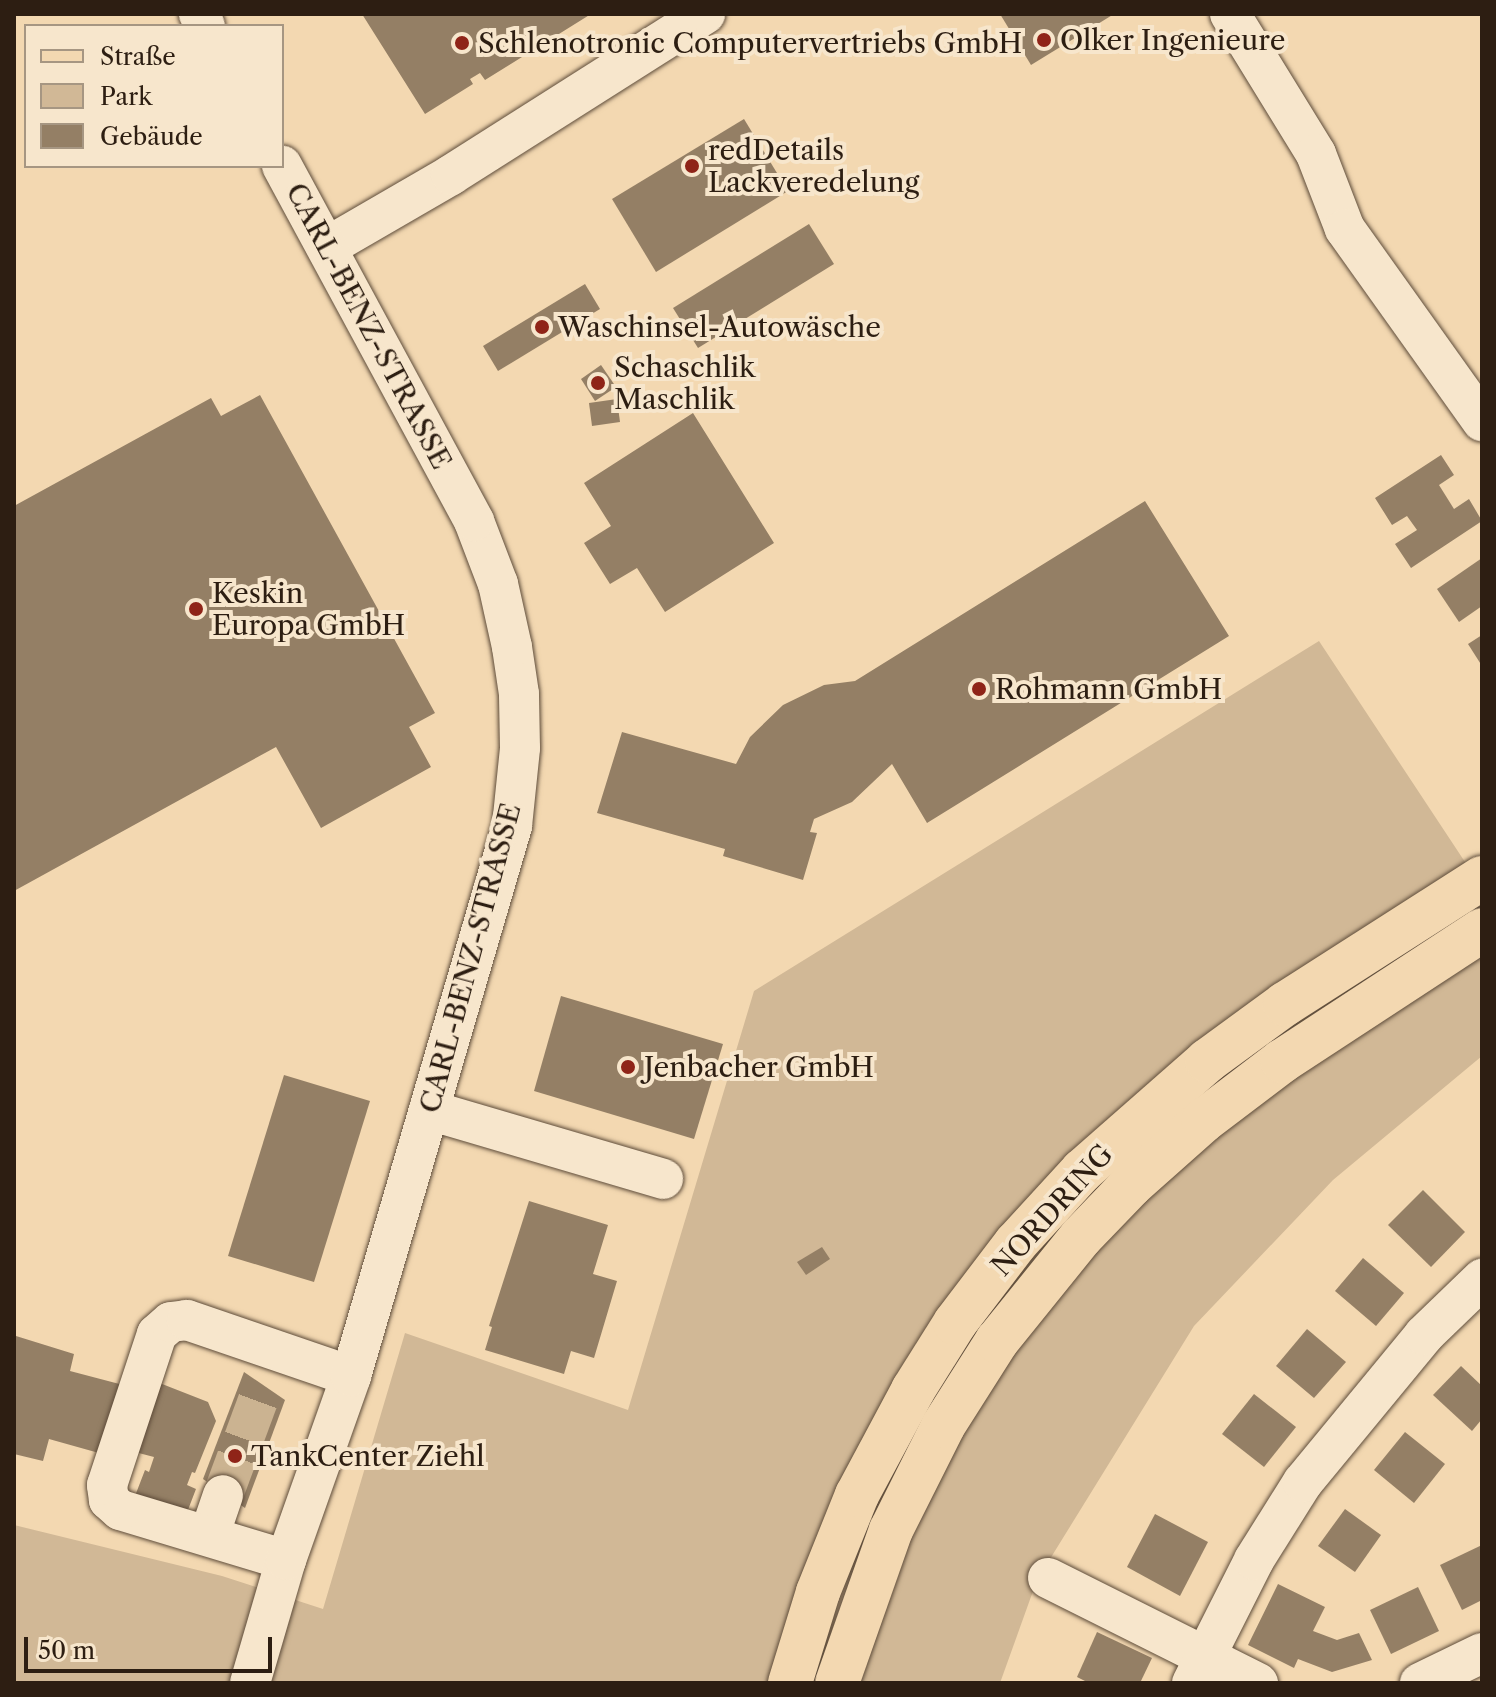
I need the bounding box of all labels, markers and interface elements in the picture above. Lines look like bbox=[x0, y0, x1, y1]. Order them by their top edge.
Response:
place label: Olker Ingenieure bbox=[1060, 23, 1286, 57]
legend bbox=[24, 24, 284, 168]
place label: Schlenotronic Computervertriebs GmbH bbox=[478, 26, 1022, 60]
marker: Olker Ingenieure bbox=[1035, 31, 1053, 49]
marker: Schlenotronic Computervertriebs GmbH bbox=[453, 34, 471, 52]
text: Straße bbox=[100, 42, 176, 71]
text: Park bbox=[100, 82, 152, 111]
text: Gebäude bbox=[100, 122, 203, 151]
place label: redDetails Lackveredelung bbox=[708, 133, 919, 199]
marker: redDetails Lackveredelung bbox=[683, 157, 701, 175]
street label: CARL-BENZ-STRASSE bbox=[279, 177, 459, 475]
place label: Waschinsel-Autowäsche bbox=[558, 310, 881, 344]
marker: Waschinsel-Autowäsche bbox=[533, 318, 551, 336]
place label: Schaschlik Maschlik bbox=[614, 350, 755, 416]
marker: Schaschlik Maschlik bbox=[589, 374, 607, 392]
place label: Keskin Europa GmbH bbox=[212, 576, 406, 642]
marker: Keskin Europa GmbH bbox=[187, 600, 205, 618]
place label: Rohmann GmbH bbox=[995, 672, 1222, 706]
marker: Rohmann GmbH bbox=[970, 680, 988, 698]
street label: CARL-BENZ-STRASSE bbox=[412, 800, 528, 1116]
place label: Jenbacher GmbH bbox=[644, 1050, 874, 1084]
marker: Jenbacher GmbH bbox=[619, 1058, 637, 1076]
street label: NORDRING bbox=[984, 1137, 1120, 1283]
place label: TankCenter Ziehl bbox=[251, 1439, 485, 1473]
marker: TankCenter Ziehl bbox=[226, 1447, 244, 1465]
scale bar bbox=[28, 1621, 276, 1671]
text: 50 m bbox=[38, 1636, 95, 1665]

